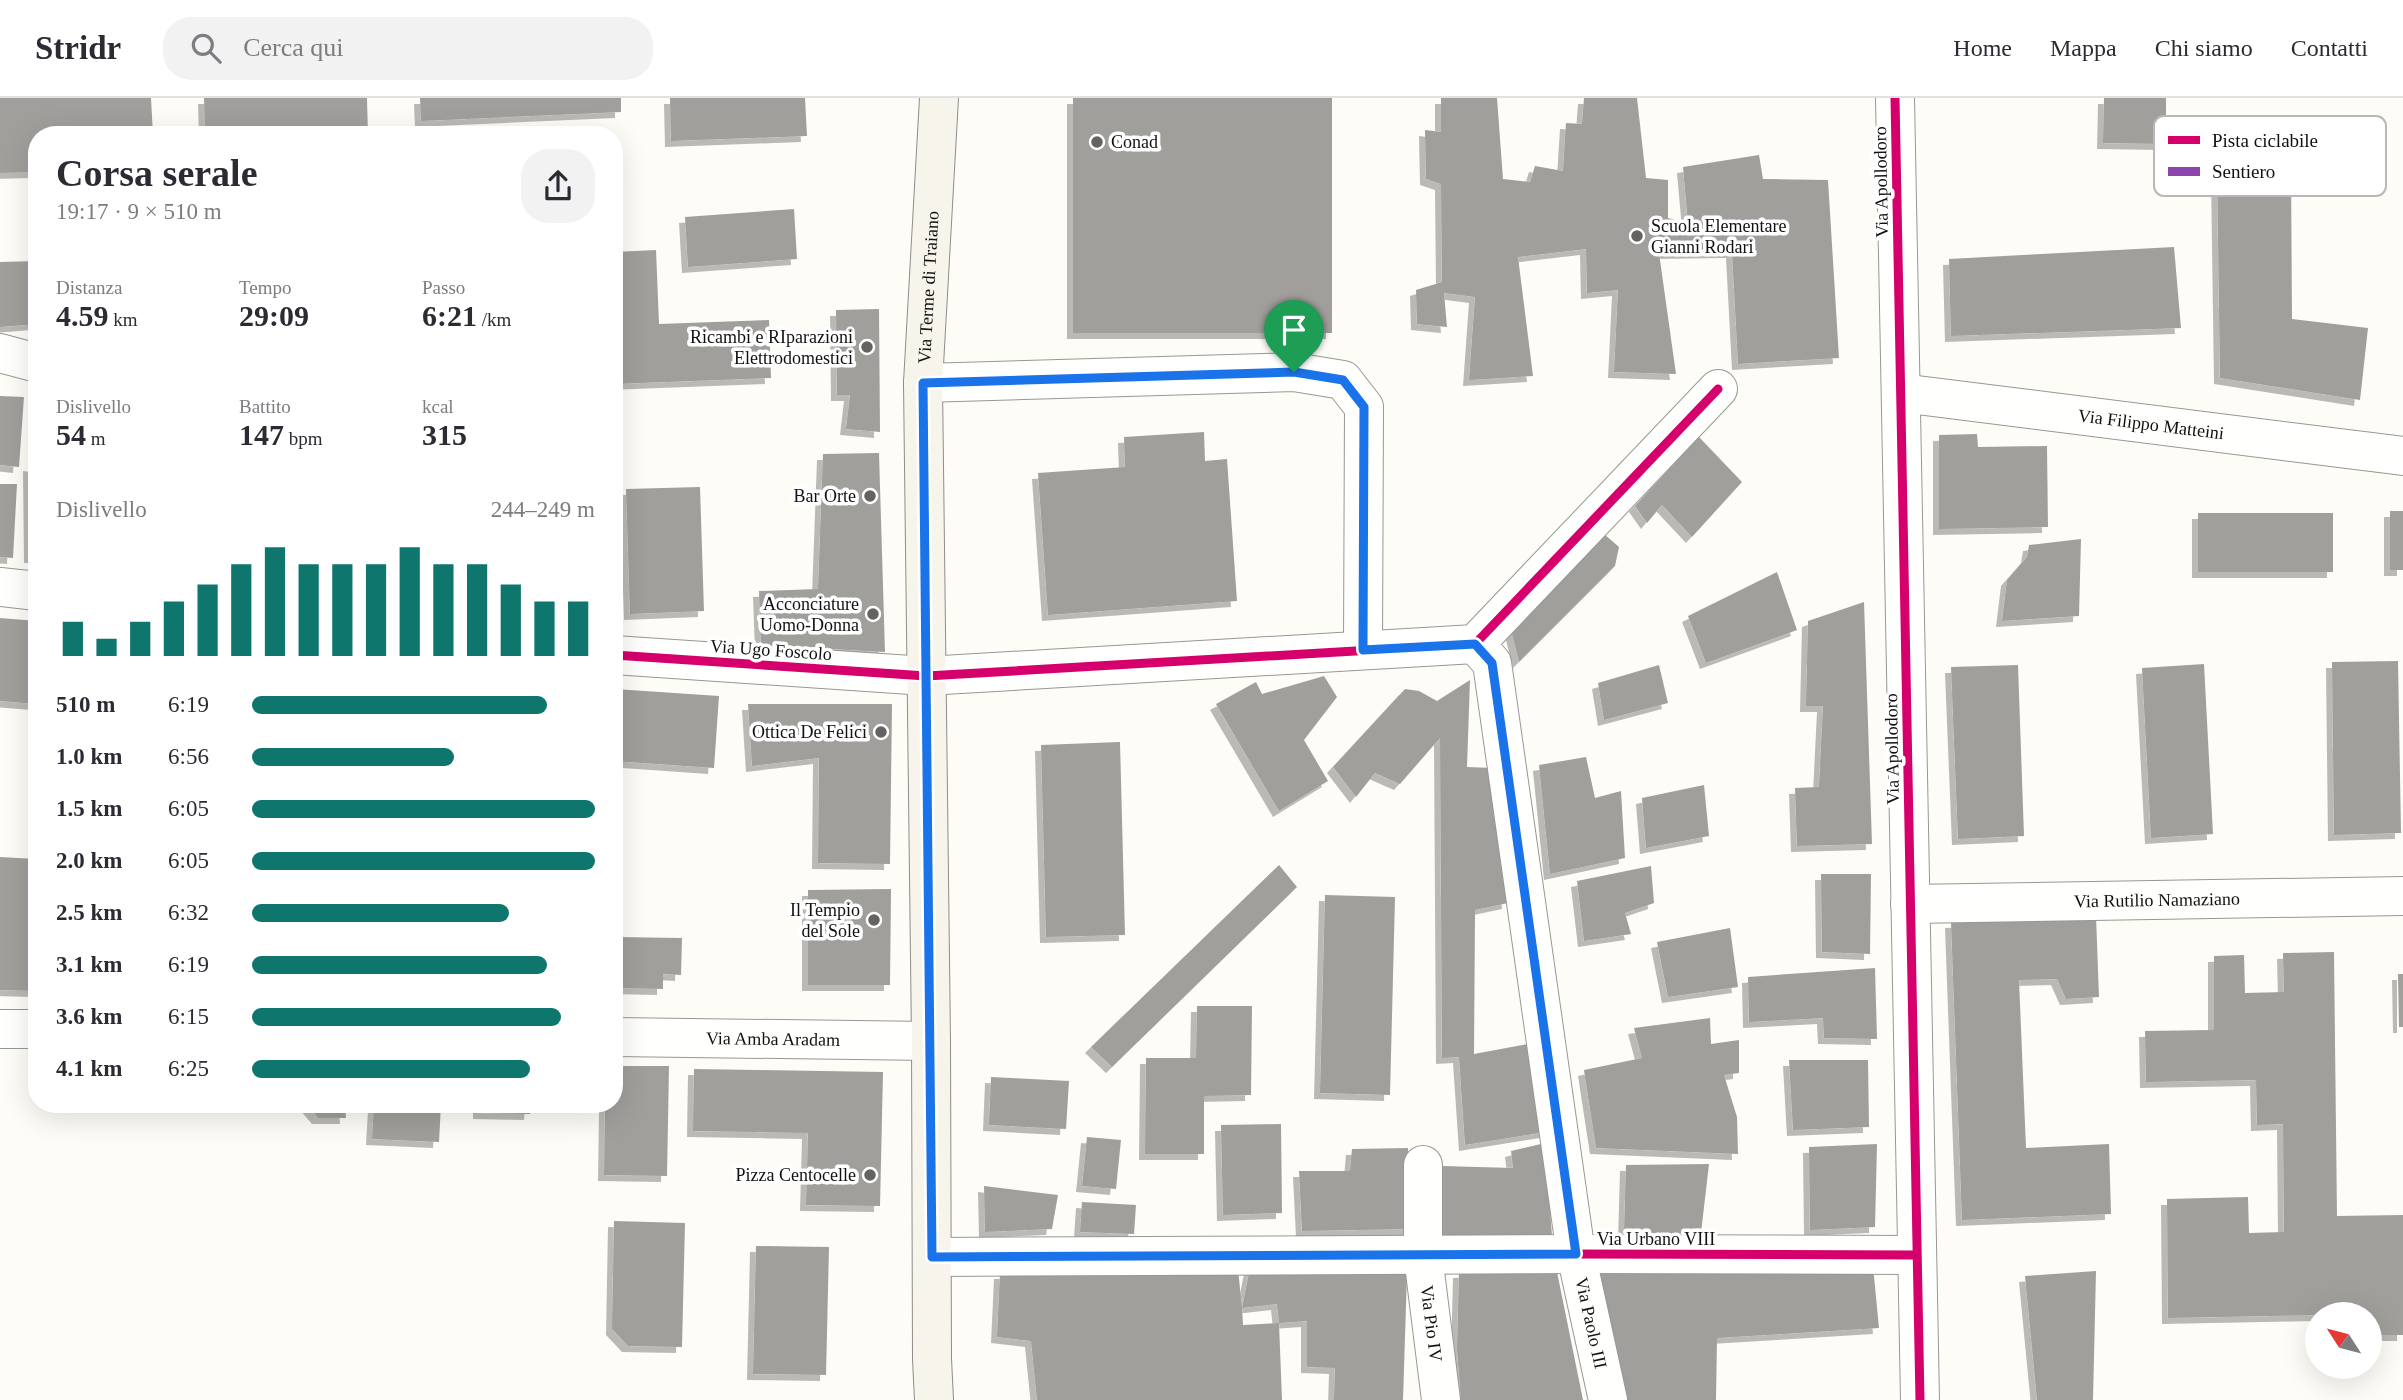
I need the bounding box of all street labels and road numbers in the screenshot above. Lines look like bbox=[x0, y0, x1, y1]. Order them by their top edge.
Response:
street label: Via Apollodoro bbox=[1870, 126, 1892, 238]
street label: Via Terme di Traiano bbox=[914, 210, 943, 364]
street label: Via Filippo Matteini bbox=[2077, 405, 2225, 443]
street label: Via Ugo Foscolo bbox=[709, 636, 833, 664]
street label: Via Apollodoro bbox=[1881, 693, 1903, 805]
street label: Via Rutilio Namaziano bbox=[2074, 889, 2240, 911]
street label: Via Amba Aradam bbox=[706, 1028, 840, 1050]
street label: Via Urbano VIII bbox=[1597, 1229, 1715, 1249]
street label: Via Paolo III bbox=[1571, 1275, 1611, 1370]
street label: Via Pio IV bbox=[1417, 1284, 1446, 1363]

